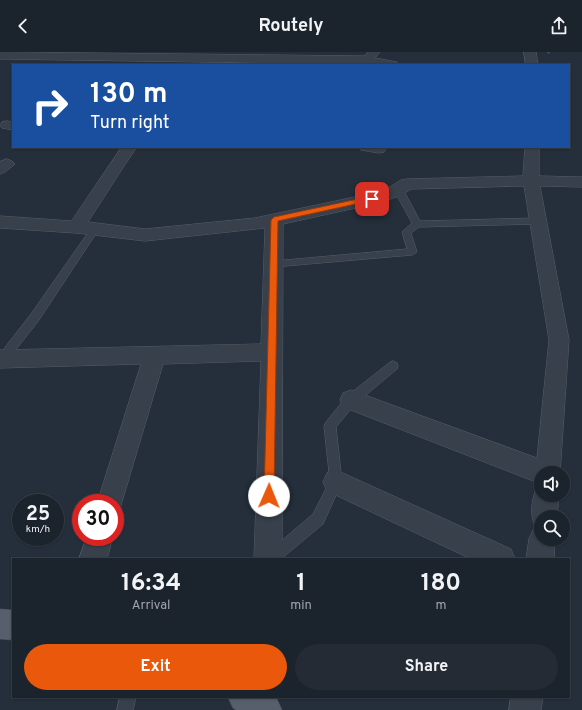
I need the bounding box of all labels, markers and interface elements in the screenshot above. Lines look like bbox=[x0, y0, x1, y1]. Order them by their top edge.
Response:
icon: back bbox=[12, 15, 34, 37]
text: Routely bbox=[258, 15, 324, 38]
icon: share bbox=[548, 15, 570, 37]
text: 130 m bbox=[90, 77, 168, 113]
icon: right bbox=[24, 80, 76, 132]
text: Turn right bbox=[90, 112, 170, 135]
pin bbox=[355, 182, 389, 216]
icon: arrive bbox=[361, 188, 383, 210]
map controls bbox=[534, 466, 570, 546]
button: sound bbox=[534, 466, 570, 502]
position arrow bbox=[248, 475, 290, 517]
speed limit sign: 30 bbox=[72, 494, 124, 546]
text: 25 bbox=[26, 502, 50, 528]
button: search bbox=[534, 510, 570, 546]
text: km/h bbox=[26, 523, 50, 536]
text: 16:34 bbox=[121, 569, 181, 599]
text: 1 bbox=[296, 569, 306, 599]
text: 180 bbox=[421, 569, 461, 599]
text: Arrival bbox=[132, 598, 170, 614]
text: min bbox=[290, 598, 312, 614]
text: m bbox=[435, 598, 446, 614]
button: Exit bbox=[24, 644, 287, 690]
button: Share bbox=[295, 644, 558, 690]

